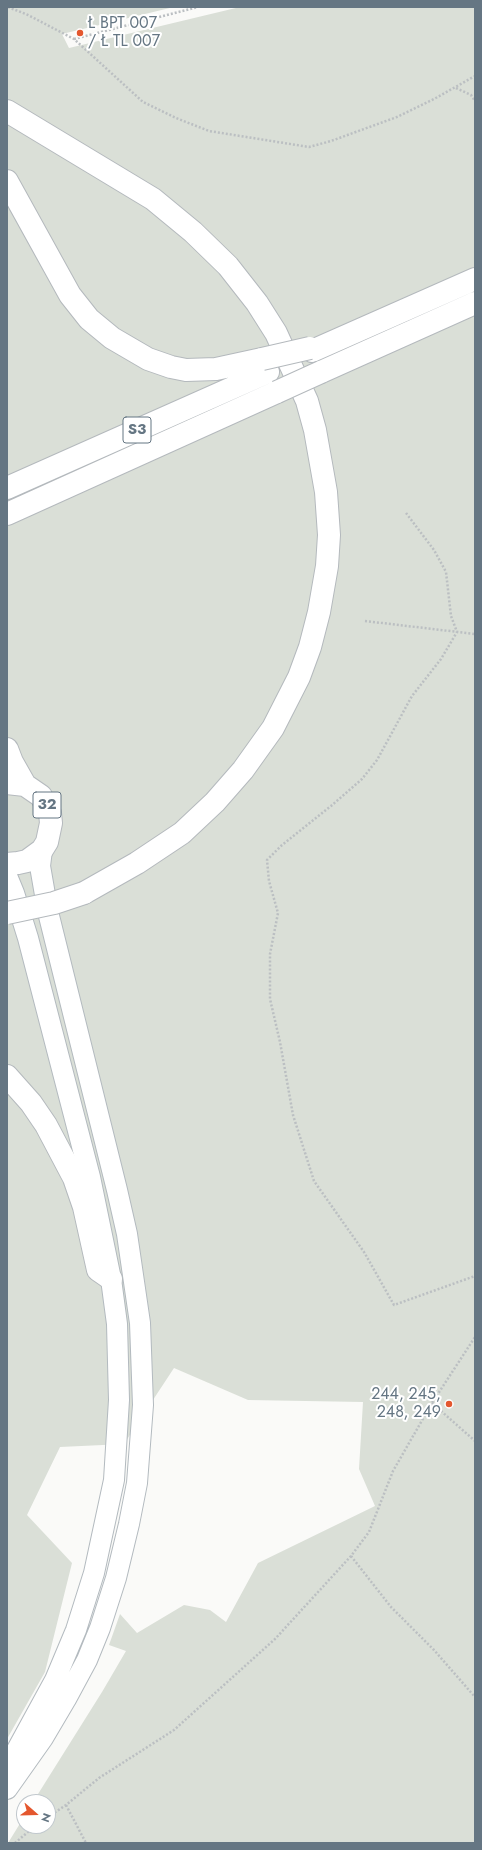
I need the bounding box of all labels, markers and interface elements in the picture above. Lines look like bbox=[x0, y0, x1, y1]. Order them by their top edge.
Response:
place label: Ł BPT 007 / Ł TL 007 bbox=[88, 14, 160, 52]
marker: Ł BPT 007 / Ł TL 007 bbox=[75, 28, 85, 38]
road number: S3 bbox=[123, 417, 151, 443]
road number: 32 bbox=[33, 792, 61, 818]
place label: 244, 245, 248, 249 bbox=[371, 1385, 441, 1423]
marker: 244, 245, 248, 249 bbox=[444, 1399, 454, 1409]
north arrow bbox=[16, 1794, 56, 1834]
text: N bbox=[37, 1811, 55, 1825]

